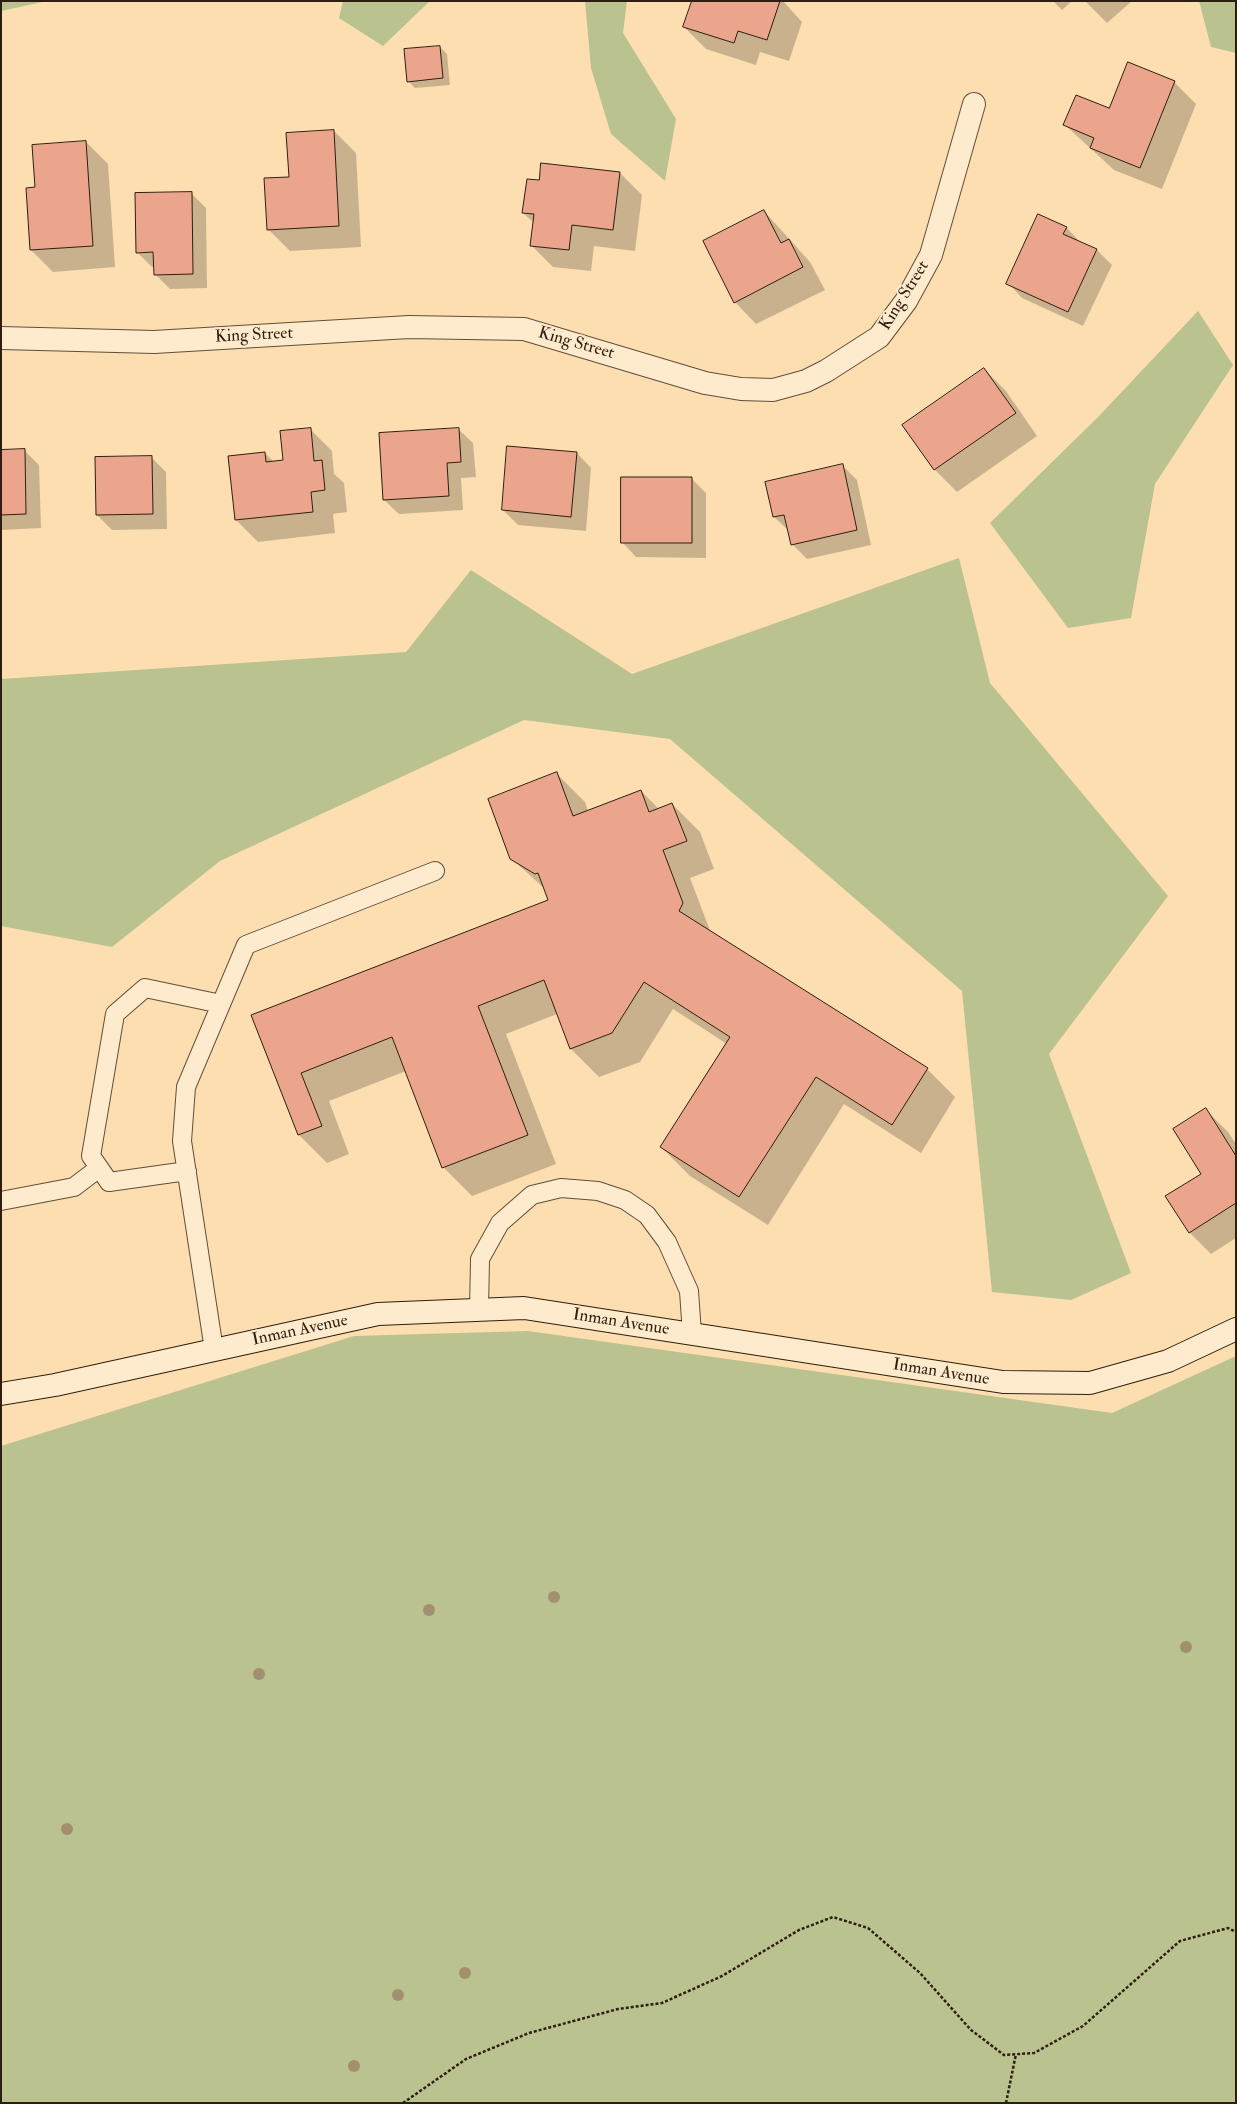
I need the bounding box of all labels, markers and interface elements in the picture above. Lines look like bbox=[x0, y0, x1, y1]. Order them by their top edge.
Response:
street label: King Street bbox=[876, 257, 934, 335]
street label: King Street bbox=[536, 323, 616, 365]
street label: King Street bbox=[214, 324, 294, 348]
street label: Inman Avenue bbox=[571, 1305, 671, 1341]
street label: Inman Avenue bbox=[250, 1311, 350, 1351]
street label: Inman Avenue bbox=[891, 1355, 991, 1391]

